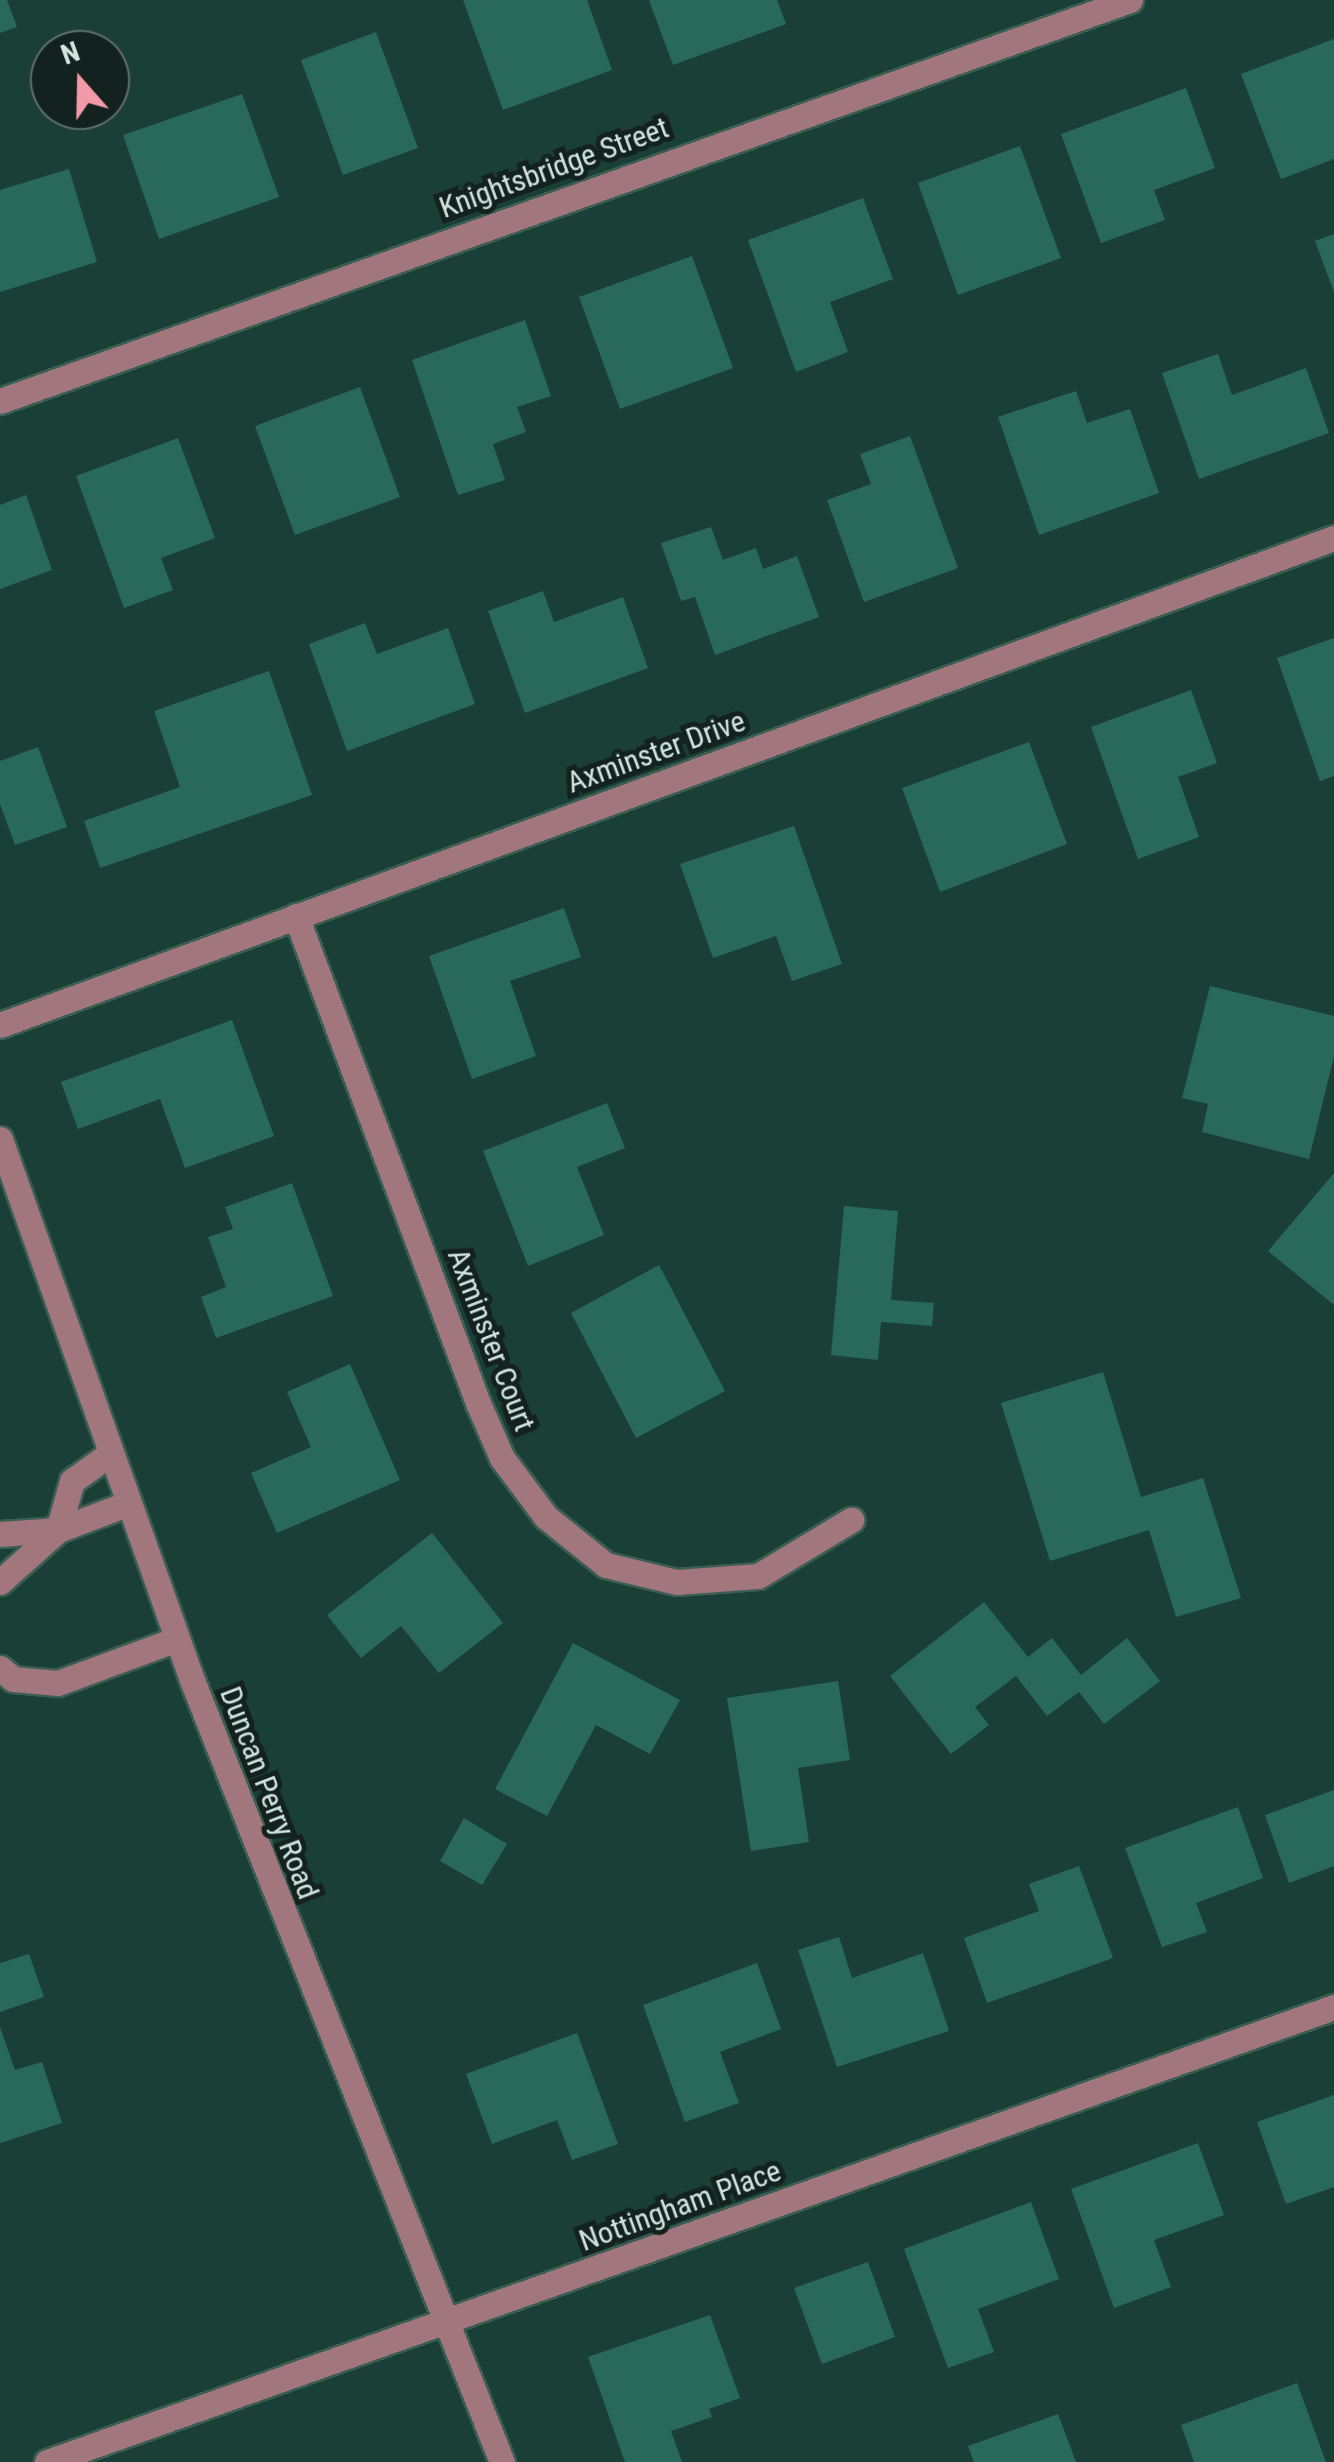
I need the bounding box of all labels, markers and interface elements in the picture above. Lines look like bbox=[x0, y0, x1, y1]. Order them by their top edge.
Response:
north arrow bbox=[30, 30, 130, 130]
text: N bbox=[57, 35, 84, 72]
street label: Knightsbridge Street bbox=[435, 110, 673, 226]
street label: Axminster Drive bbox=[562, 703, 750, 801]
street label: Axminster Court bbox=[440, 1244, 542, 1436]
street label: Duncan Perry Road bbox=[212, 1682, 326, 1904]
street label: Nottingham Place bbox=[574, 2153, 786, 2259]

